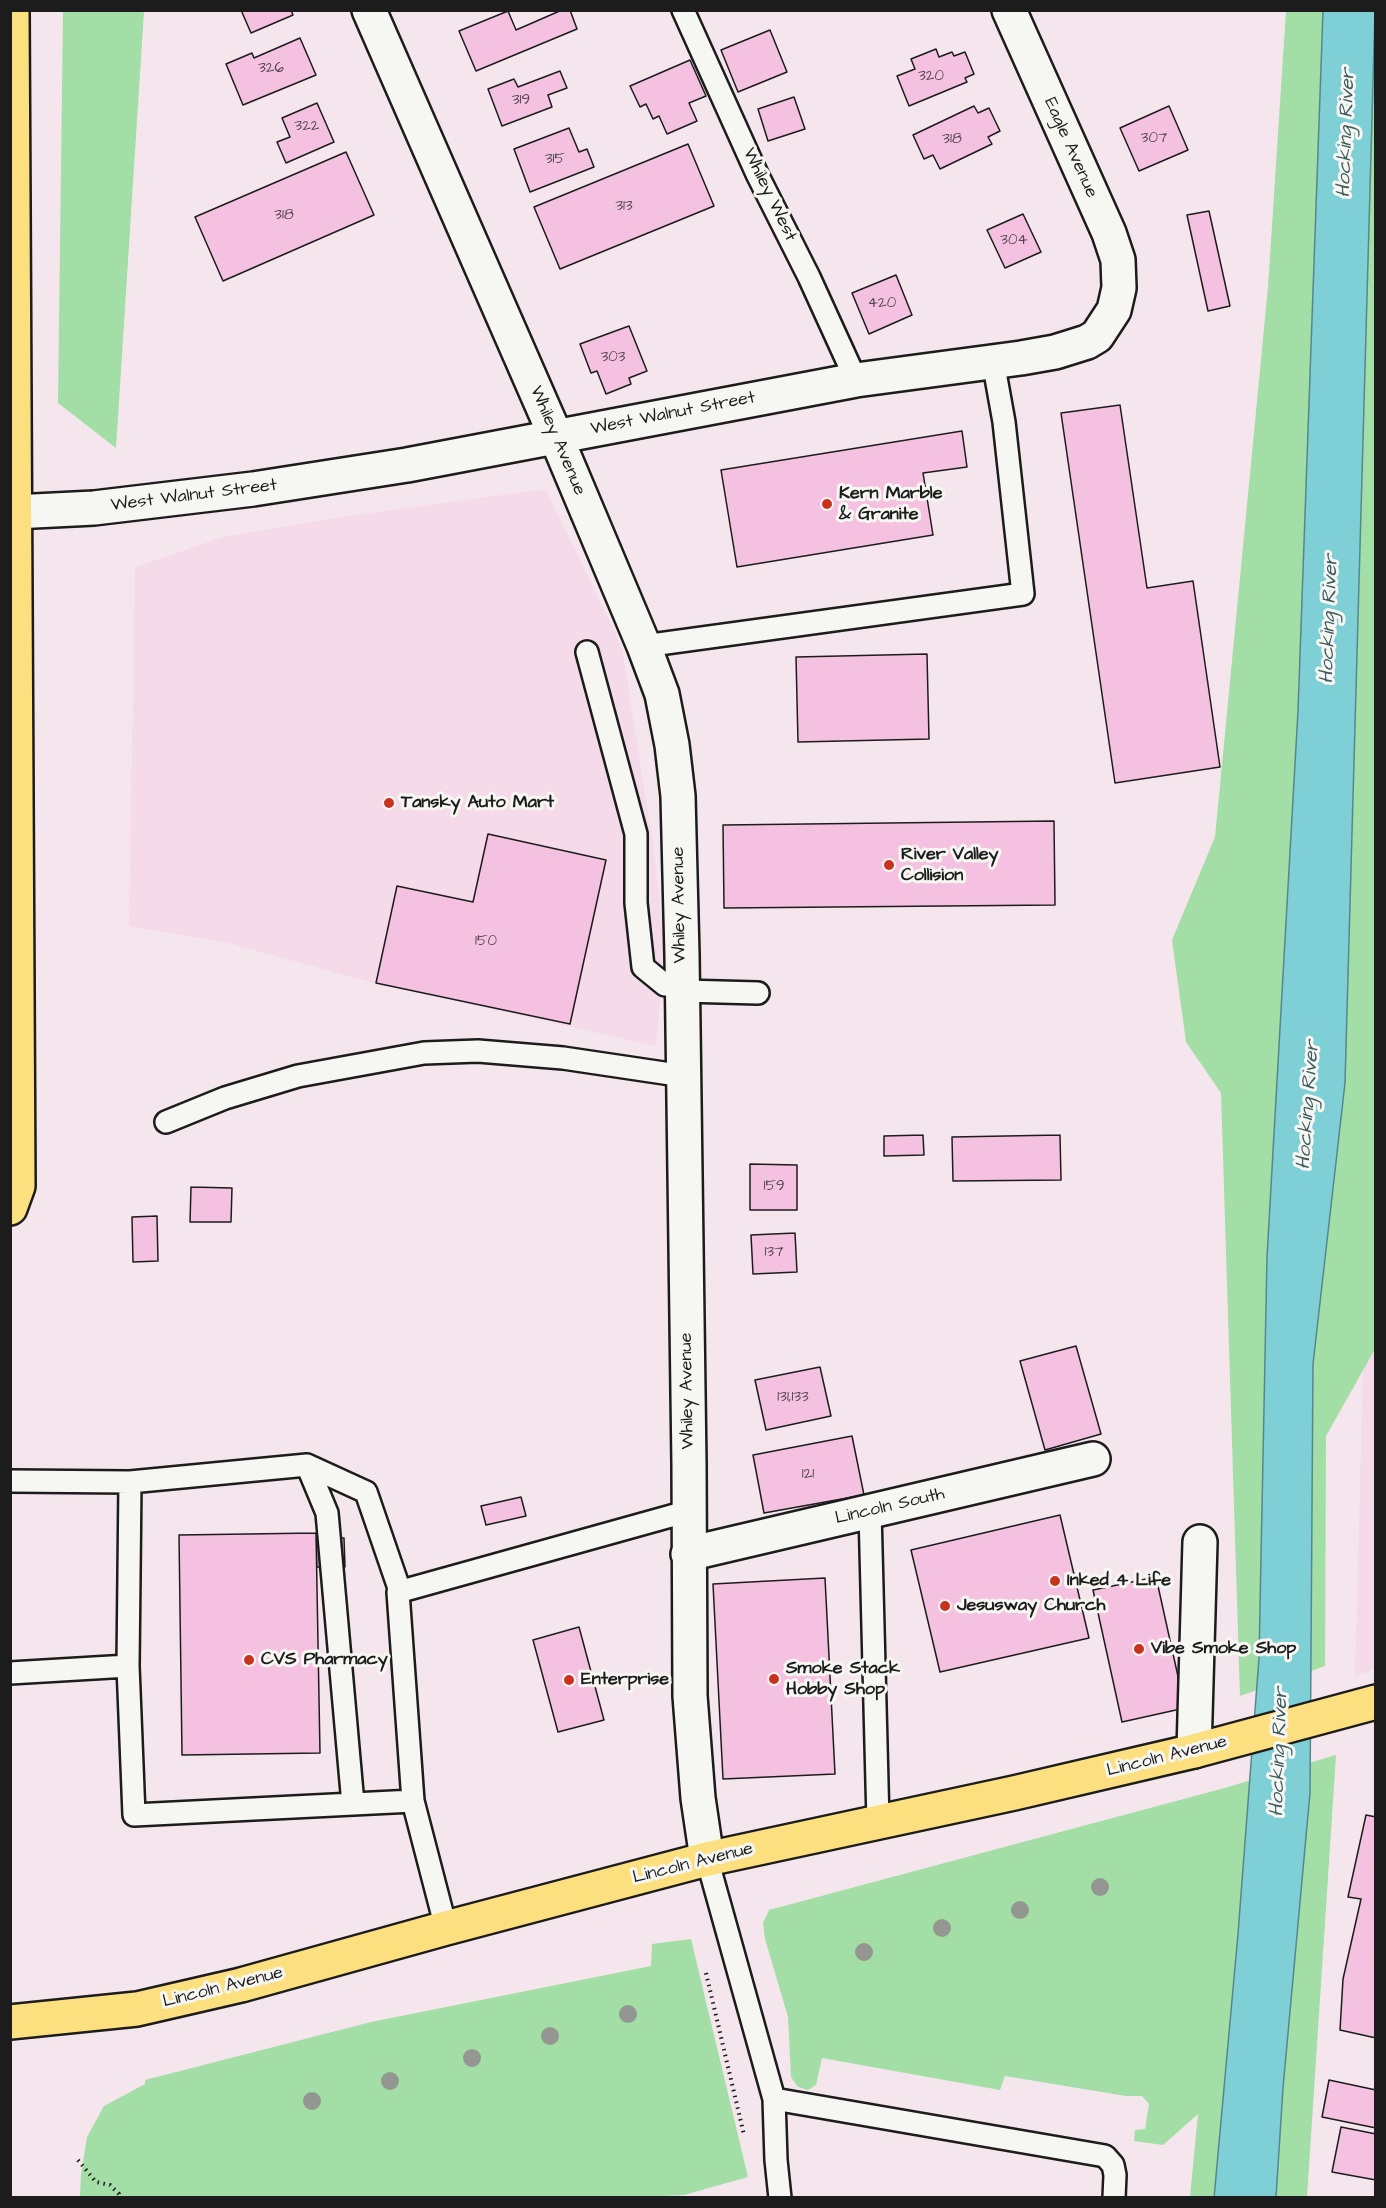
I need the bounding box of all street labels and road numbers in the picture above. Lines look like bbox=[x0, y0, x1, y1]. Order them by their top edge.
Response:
street label: Eagle Avenue bbox=[1038, 95, 1102, 201]
street label: Whiley West bbox=[737, 145, 801, 245]
street label: Whiley Avenue bbox=[524, 383, 590, 499]
street label: West Walnut Street bbox=[589, 387, 757, 441]
street label: West Walnut Street bbox=[110, 475, 278, 517]
street label: Whiley Avenue bbox=[668, 846, 692, 964]
street label: Whiley Avenue bbox=[676, 1332, 700, 1450]
street label: Lincoln South bbox=[833, 1484, 947, 1530]
street label: Lincoln Avenue bbox=[1105, 1732, 1229, 1782]
street label: Lincoln Avenue bbox=[631, 1839, 755, 1889]
street label: Lincoln Avenue bbox=[161, 1963, 285, 2013]

